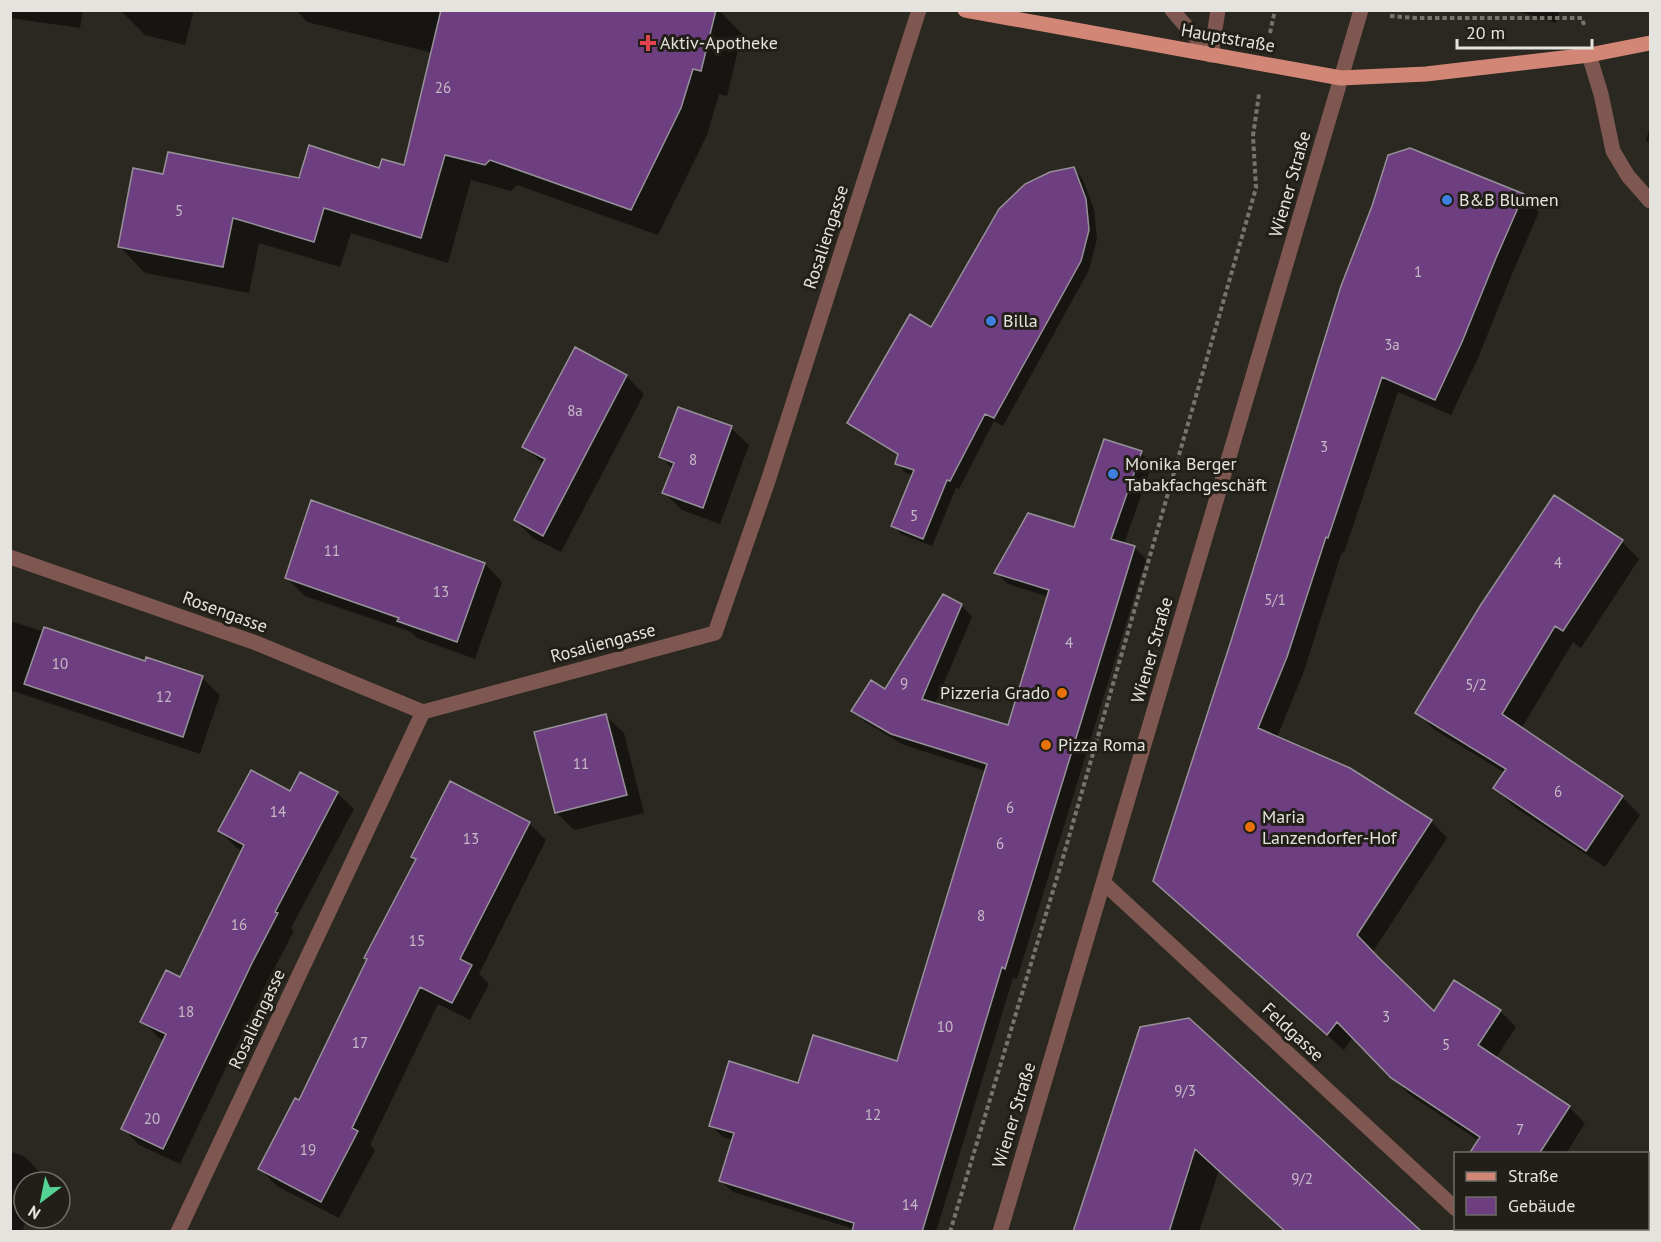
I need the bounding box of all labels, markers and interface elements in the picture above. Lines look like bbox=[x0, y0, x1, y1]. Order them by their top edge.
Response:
scale bar bbox=[1457, 12, 1592, 50]
street label: Hauptstraße bbox=[1179, 18, 1277, 57]
text: 20 m bbox=[1466, 21, 1505, 44]
place label: Aktiv-Apotheke bbox=[660, 31, 778, 54]
marker: Aktiv-Apotheke bbox=[641, 36, 655, 50]
house number: 26 bbox=[435, 78, 451, 97]
street label: Wiener Straße bbox=[1263, 128, 1316, 240]
street label: Rosaliengasse bbox=[798, 182, 853, 292]
place label: B&B Blumen bbox=[1459, 188, 1559, 211]
marker: B&B Blumen bbox=[1440, 193, 1454, 207]
house number: 5 bbox=[175, 201, 183, 220]
house number: 1 bbox=[1414, 262, 1422, 281]
place label: Billa bbox=[1003, 309, 1038, 332]
marker: Billa bbox=[984, 314, 998, 328]
house number: 3a bbox=[1384, 335, 1400, 354]
house number: 8a bbox=[567, 401, 583, 420]
house number: 3 bbox=[1320, 437, 1328, 456]
house number: 8 bbox=[689, 450, 697, 469]
place label: Monika Berger Tabakfachgeschäft bbox=[1125, 452, 1267, 496]
marker: Monika Berger Tabakfachgeschäft bbox=[1106, 467, 1120, 481]
house number: 5 bbox=[910, 506, 918, 525]
house number: 11 bbox=[324, 541, 340, 560]
house number: 4 bbox=[1554, 553, 1562, 572]
house number: 13 bbox=[433, 582, 449, 601]
street label: Rosengasse bbox=[179, 586, 271, 638]
house number: 5/1 bbox=[1264, 590, 1286, 609]
street label: Wiener Straße bbox=[1125, 594, 1178, 706]
street label: Rosaliengasse bbox=[548, 617, 658, 668]
house number: 4 bbox=[1065, 633, 1073, 652]
house number: 10 bbox=[52, 654, 68, 673]
house number: 9 bbox=[900, 674, 908, 693]
house number: 5/2 bbox=[1465, 675, 1487, 694]
place label: Pizzeria Grado bbox=[940, 681, 1050, 704]
marker: Pizzeria Grado bbox=[1055, 686, 1069, 700]
house number: 12 bbox=[156, 687, 172, 706]
place label: Pizza Roma bbox=[1058, 733, 1146, 756]
marker: Pizza Roma bbox=[1039, 738, 1053, 752]
house number: 11 bbox=[573, 754, 589, 773]
house number: 6 bbox=[1554, 782, 1562, 801]
house number: 6 bbox=[1006, 798, 1014, 817]
house number: 14 bbox=[270, 802, 286, 821]
place label: Maria Lanzendorfer-Hof bbox=[1262, 805, 1398, 849]
marker: Maria Lanzendorfer-Hof bbox=[1243, 820, 1257, 834]
house number: 13 bbox=[463, 829, 479, 848]
house number: 6 bbox=[996, 834, 1004, 853]
house number: 8 bbox=[977, 906, 985, 925]
house number: 16 bbox=[231, 915, 247, 934]
house number: 15 bbox=[409, 931, 425, 950]
street label: Rosaliengasse bbox=[223, 965, 290, 1073]
street label: Feldgasse bbox=[1258, 997, 1329, 1066]
house number: 18 bbox=[178, 1002, 194, 1021]
house number: 3 bbox=[1382, 1007, 1390, 1026]
house number: 10 bbox=[937, 1017, 953, 1036]
house number: 17 bbox=[352, 1033, 368, 1052]
house number: 5 bbox=[1442, 1035, 1450, 1054]
street label: Wiener Straße bbox=[987, 1059, 1040, 1170]
house number: 9/3 bbox=[1174, 1081, 1196, 1100]
house number: 12 bbox=[865, 1105, 881, 1124]
house number: 20 bbox=[144, 1109, 160, 1128]
house number: 7 bbox=[1516, 1120, 1524, 1139]
house number: 19 bbox=[300, 1140, 316, 1159]
legend bbox=[1454, 1152, 1649, 1230]
text: Straße bbox=[1508, 1164, 1559, 1187]
house number: 9/2 bbox=[1291, 1169, 1313, 1188]
north arrow bbox=[12, 1170, 72, 1230]
text: Gebäude bbox=[1508, 1194, 1575, 1217]
house number: 14 bbox=[902, 1195, 918, 1214]
text: N bbox=[24, 1201, 44, 1224]

